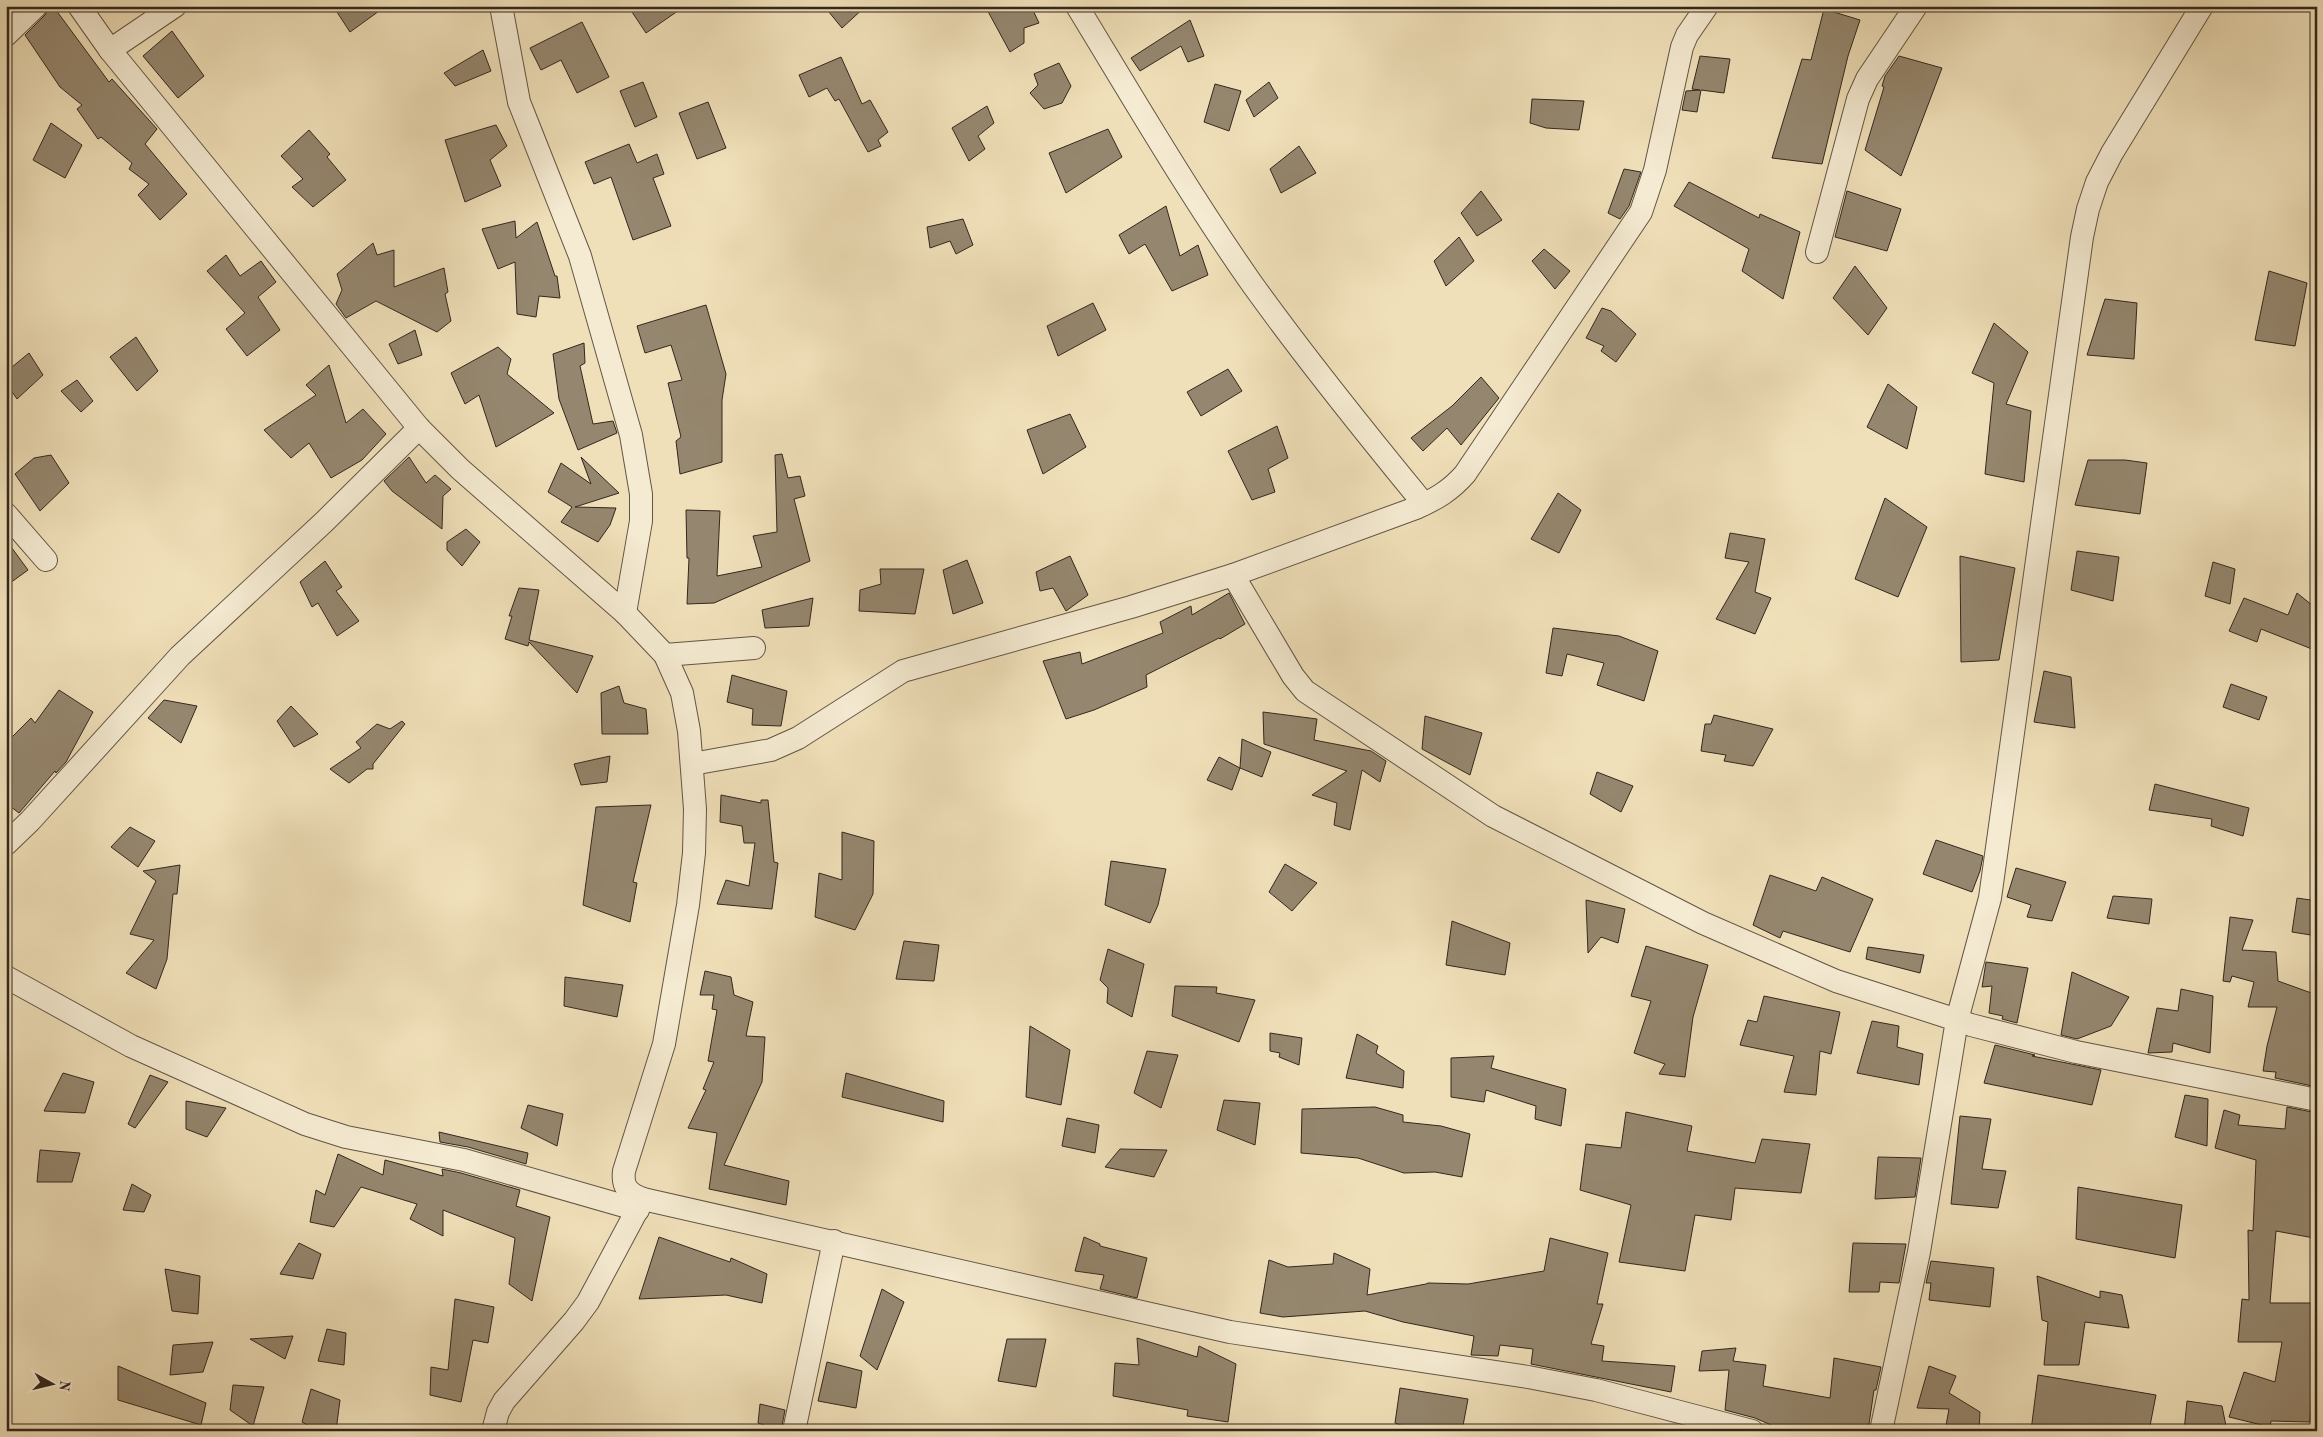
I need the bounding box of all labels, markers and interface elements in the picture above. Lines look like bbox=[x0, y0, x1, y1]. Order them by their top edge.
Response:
north arrow bbox=[28, 1360, 78, 1410]
text: N bbox=[56, 1379, 72, 1392]

